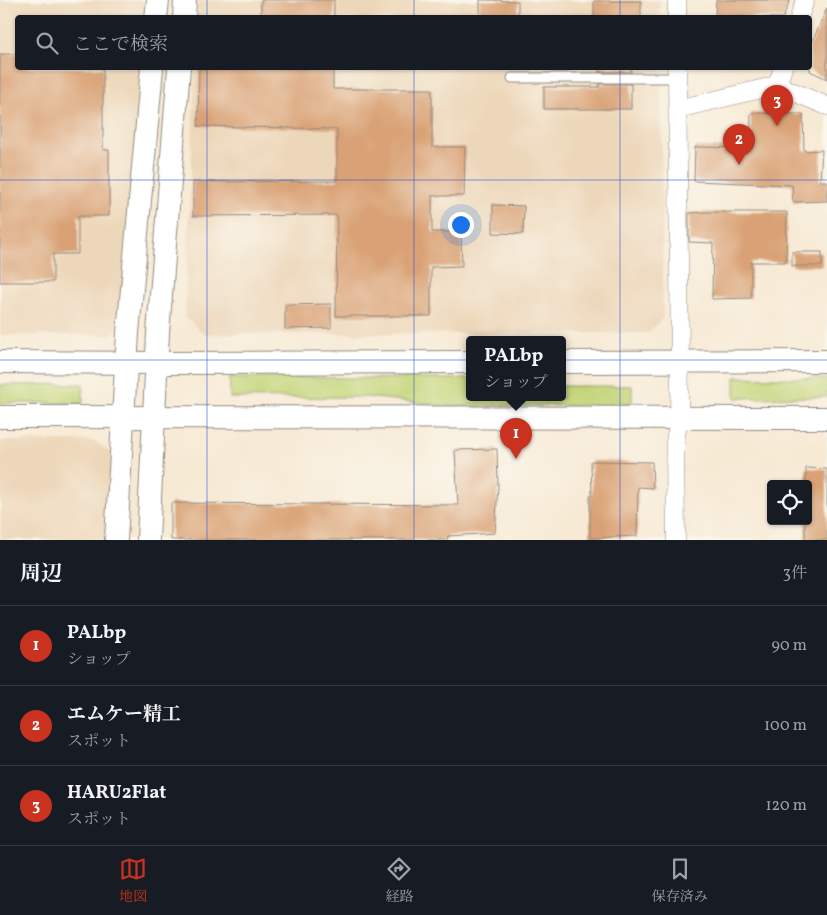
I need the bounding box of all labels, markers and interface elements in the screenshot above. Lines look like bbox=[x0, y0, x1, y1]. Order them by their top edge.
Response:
search box bbox=[15, 15, 812, 70]
icon: search bbox=[33, 29, 61, 57]
text: ここで検索 bbox=[73, 32, 168, 58]
pin: 3 bbox=[761, 85, 793, 126]
pin: 2 bbox=[723, 124, 755, 165]
your location bbox=[448, 212, 474, 238]
popup bbox=[466, 336, 566, 401]
text: PALbp bbox=[484, 343, 543, 369]
text: ショップ bbox=[484, 372, 548, 394]
pin: 1 bbox=[500, 418, 532, 459]
map controls bbox=[767, 480, 812, 525]
button: locate bbox=[767, 480, 812, 525]
text: 周辺 bbox=[20, 560, 62, 589]
text: 3件 bbox=[783, 563, 807, 585]
text: PALbp bbox=[67, 620, 126, 646]
text: 1 bbox=[33, 635, 39, 657]
text: 90 m bbox=[771, 635, 807, 657]
text: ショップ bbox=[67, 649, 131, 671]
text: エムケー精工 bbox=[67, 702, 181, 728]
text: 2 bbox=[32, 715, 40, 737]
text: 100 m bbox=[764, 715, 807, 737]
text: スポット bbox=[67, 731, 131, 753]
text: HARU2Flat bbox=[67, 780, 167, 806]
text: 3 bbox=[32, 795, 40, 817]
text: 120 m bbox=[765, 795, 807, 817]
text: スポット bbox=[67, 809, 131, 831]
tab: 地図 bbox=[119, 855, 147, 907]
tab: 経路 bbox=[385, 855, 413, 907]
tab: 保存済み bbox=[652, 855, 708, 907]

